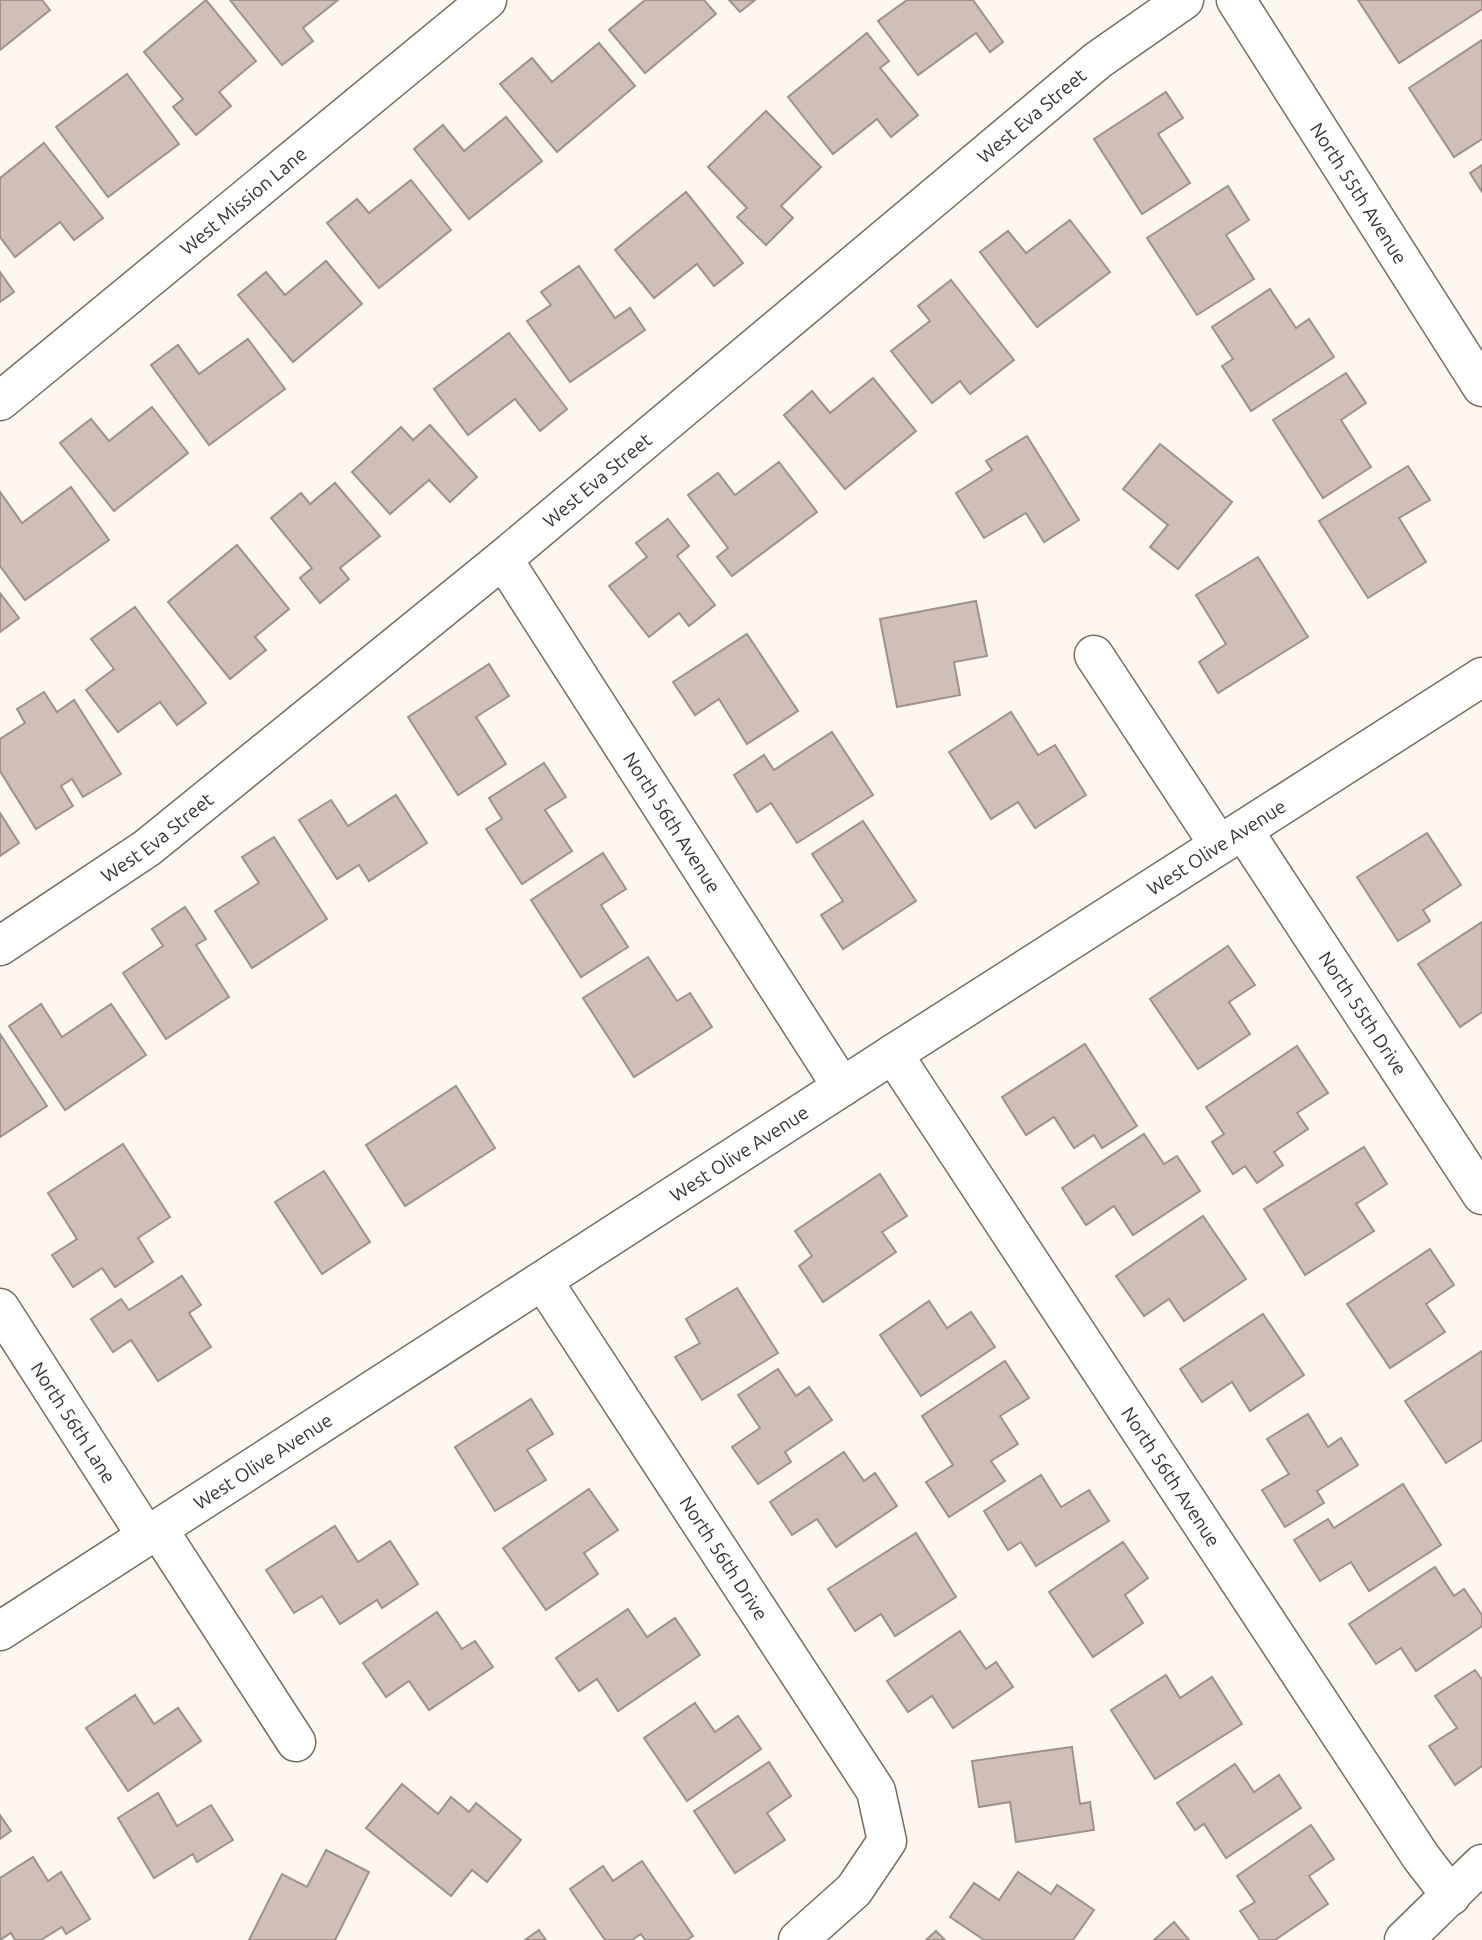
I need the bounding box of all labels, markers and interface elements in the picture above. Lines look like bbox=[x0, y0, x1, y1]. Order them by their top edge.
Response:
street label: West Eva Street bbox=[973, 64, 1091, 167]
street label: North 55th Avenue bbox=[1306, 119, 1412, 268]
street label: West Mission Lane bbox=[175, 142, 311, 259]
street label: West Eva Street bbox=[538, 428, 656, 532]
street label: North 56th Avenue bbox=[619, 748, 725, 897]
street label: West Eva Street bbox=[97, 788, 218, 887]
street label: West Olive Avenue bbox=[1143, 795, 1290, 900]
street label: North 55th Drive bbox=[1314, 947, 1412, 1079]
street label: West Olive Avenue bbox=[666, 1101, 812, 1206]
street label: North 56th Lane bbox=[27, 1358, 120, 1487]
street label: North 56th Avenue bbox=[1117, 1403, 1225, 1551]
street label: West Olive Avenue bbox=[190, 1408, 336, 1514]
street label: North 56th Drive bbox=[675, 1492, 772, 1624]

